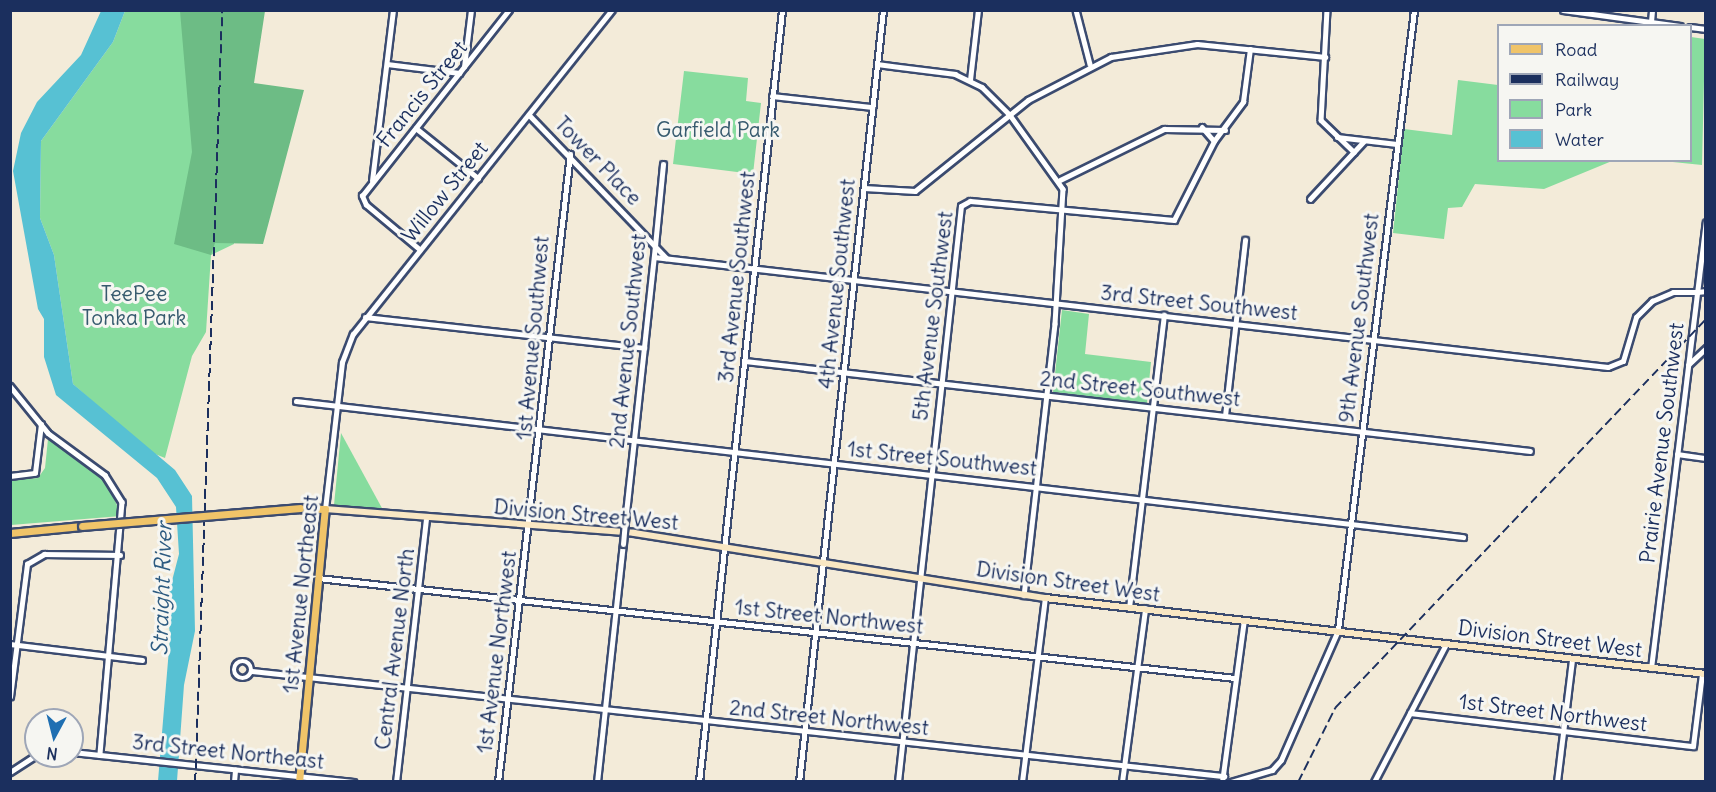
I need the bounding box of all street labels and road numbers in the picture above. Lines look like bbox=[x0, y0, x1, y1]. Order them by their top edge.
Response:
street label: Francis Street bbox=[371, 36, 473, 152]
street label: Tower Place bbox=[549, 111, 647, 211]
street label: Willow Street bbox=[397, 136, 493, 248]
street label: 3rd Avenue Southwest bbox=[713, 170, 761, 384]
street label: 4th Avenue Southwest bbox=[813, 178, 861, 390]
street label: 5th Avenue Southwest bbox=[908, 210, 958, 422]
street label: 9th Avenue Southwest bbox=[1334, 212, 1384, 424]
street label: 2nd Avenue Southwest bbox=[604, 232, 652, 450]
street label: 1st Avenue Southwest bbox=[512, 235, 554, 441]
street label: 3rd Street Southwest bbox=[1099, 280, 1299, 326]
street label: Prairie Avenue Southwest bbox=[1635, 321, 1689, 565]
street label: 2nd Street Southwest bbox=[1039, 366, 1241, 412]
street label: 1st Street Southwest bbox=[846, 437, 1038, 481]
street label: 1st Avenue Northeast bbox=[278, 494, 324, 694]
street label: Division Street West bbox=[493, 494, 679, 536]
street label: Central Avenue North bbox=[370, 547, 420, 751]
street label: 1st Avenue Northwest bbox=[472, 549, 522, 755]
street label: Division Street West bbox=[975, 557, 1161, 607]
street label: 1st Street Northwest bbox=[734, 595, 924, 639]
street label: Division Street West bbox=[1457, 615, 1643, 663]
street label: 1st Street Northwest bbox=[1458, 689, 1648, 737]
street label: 2nd Street Northwest bbox=[728, 695, 930, 741]
street label: 3rd Street Northeast bbox=[131, 729, 325, 775]

